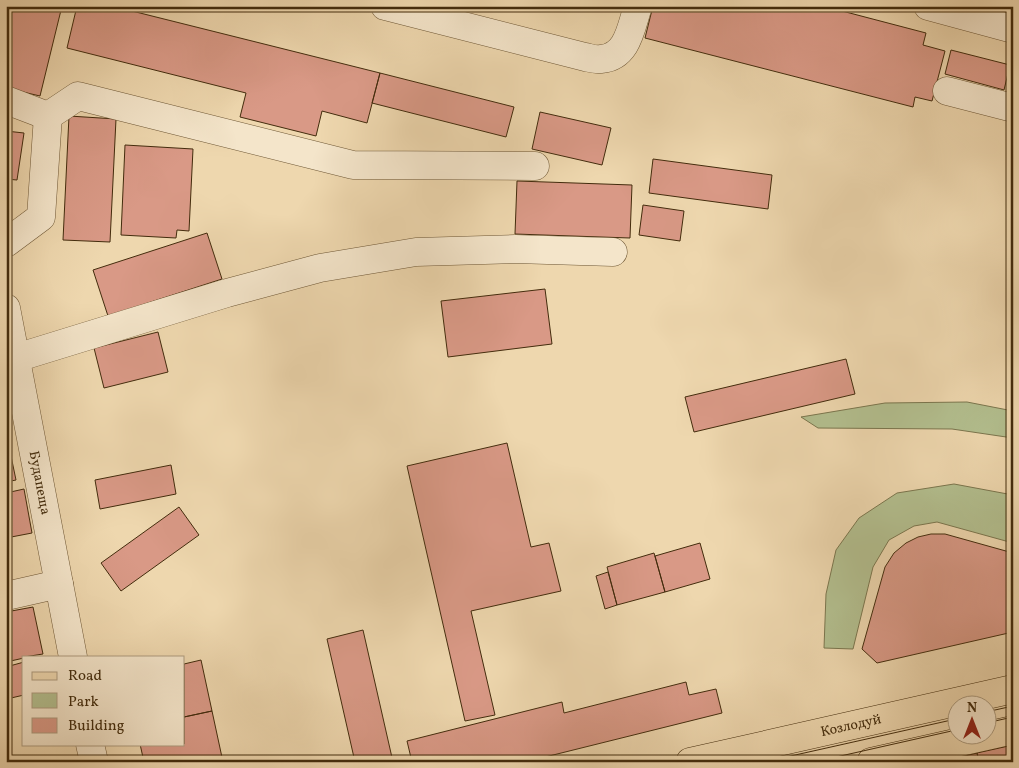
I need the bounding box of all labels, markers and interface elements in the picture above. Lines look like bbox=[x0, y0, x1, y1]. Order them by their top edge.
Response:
street label: Будапеща bbox=[24, 449, 55, 516]
legend bbox=[22, 656, 185, 746]
text: Road bbox=[68, 666, 102, 687]
text: Park bbox=[68, 692, 99, 713]
north arrow bbox=[946, 696, 996, 746]
text: N bbox=[967, 699, 977, 718]
street label: Козлодуй bbox=[819, 709, 883, 742]
text: Building bbox=[68, 716, 125, 737]

